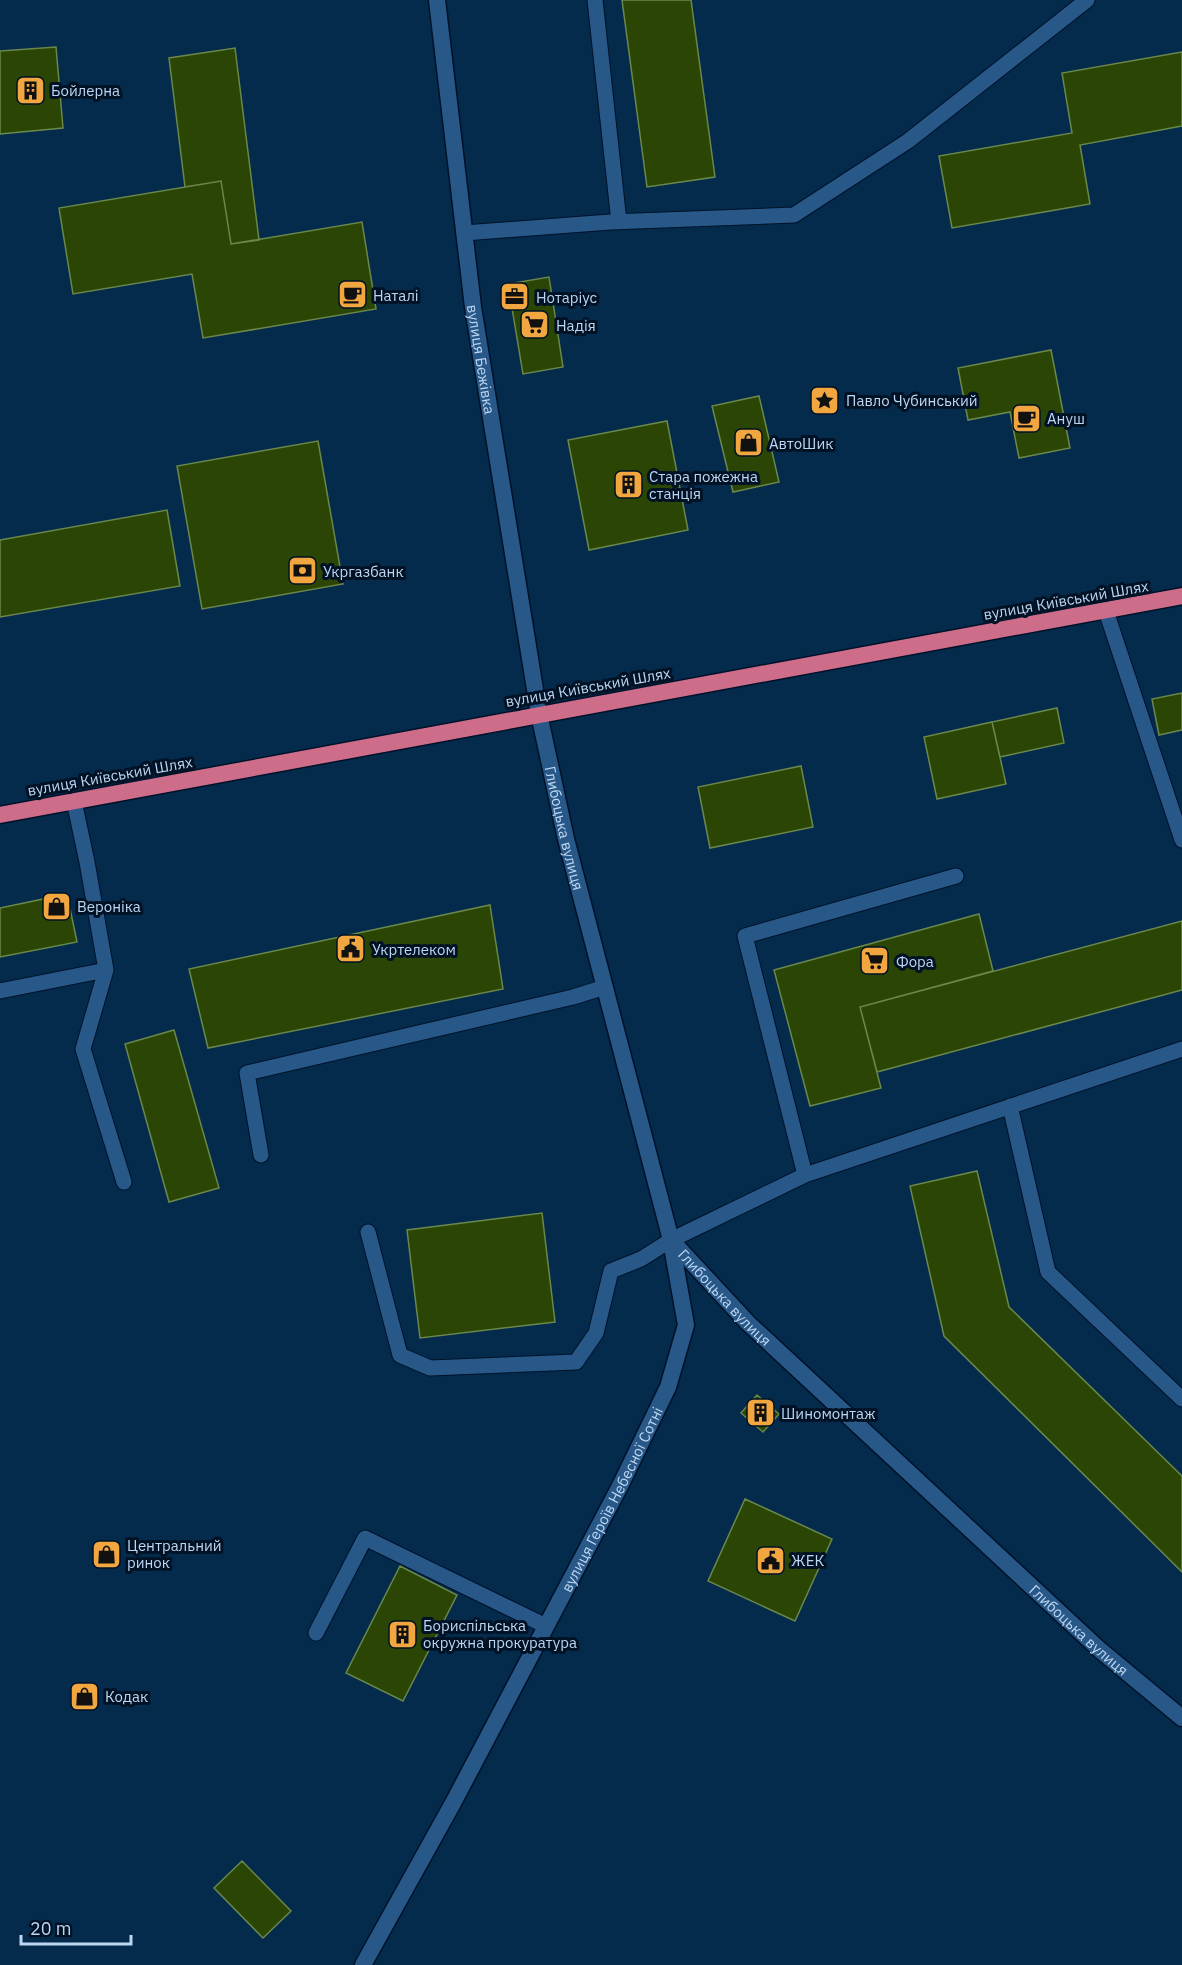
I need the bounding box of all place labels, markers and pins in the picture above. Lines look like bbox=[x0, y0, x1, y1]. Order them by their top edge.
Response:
building icon: Бойлерна bbox=[14, 74, 46, 106]
place label: Бойлерна bbox=[51, 81, 120, 100]
cafe icon: Наталі bbox=[336, 279, 368, 311]
office icon: Нотаріус bbox=[499, 281, 531, 313]
place label: Наталі bbox=[373, 286, 419, 305]
place label: Нотаріус bbox=[536, 288, 597, 307]
supermarket icon: Надія bbox=[519, 309, 551, 341]
place label: Надія bbox=[556, 316, 596, 335]
place icon: Павло Чубинський bbox=[809, 384, 841, 416]
place label: Павло Чубинський bbox=[846, 391, 978, 410]
cafe icon: Ануш bbox=[1010, 402, 1042, 434]
place label: Ануш bbox=[1047, 409, 1085, 428]
shop icon: АвтоШик bbox=[732, 427, 764, 459]
place label: АвтоШик bbox=[769, 434, 834, 453]
place label: Стара пожежна станція bbox=[649, 467, 758, 503]
building icon: Стара пожежна станція bbox=[612, 469, 644, 501]
bank icon: Укргазбанк bbox=[286, 555, 318, 587]
place label: Укргазбанк bbox=[323, 562, 404, 581]
shop icon: Вероніка bbox=[40, 890, 72, 922]
place label: Вероніка bbox=[77, 897, 141, 916]
public building icon: Укртелеком bbox=[335, 933, 367, 965]
place label: Укртелеком bbox=[372, 940, 456, 959]
supermarket icon: Фора bbox=[859, 945, 891, 977]
place label: Фора bbox=[896, 952, 934, 971]
building icon: Шиномонтаж bbox=[744, 1397, 776, 1429]
place label: Шиномонтаж bbox=[781, 1404, 876, 1423]
place label: Центральний ринок bbox=[127, 1536, 222, 1572]
shop icon: Центральний ринок bbox=[90, 1538, 122, 1570]
public building icon: ЖЕК bbox=[754, 1544, 786, 1576]
place label: ЖЕК bbox=[791, 1551, 824, 1570]
place label: Бориспільська окружна прокуратура bbox=[423, 1616, 577, 1652]
building icon: Бориспільська окружна прокуратура bbox=[386, 1618, 418, 1650]
shop icon: Кодак bbox=[68, 1680, 100, 1712]
place label: Кодак bbox=[105, 1687, 148, 1706]

